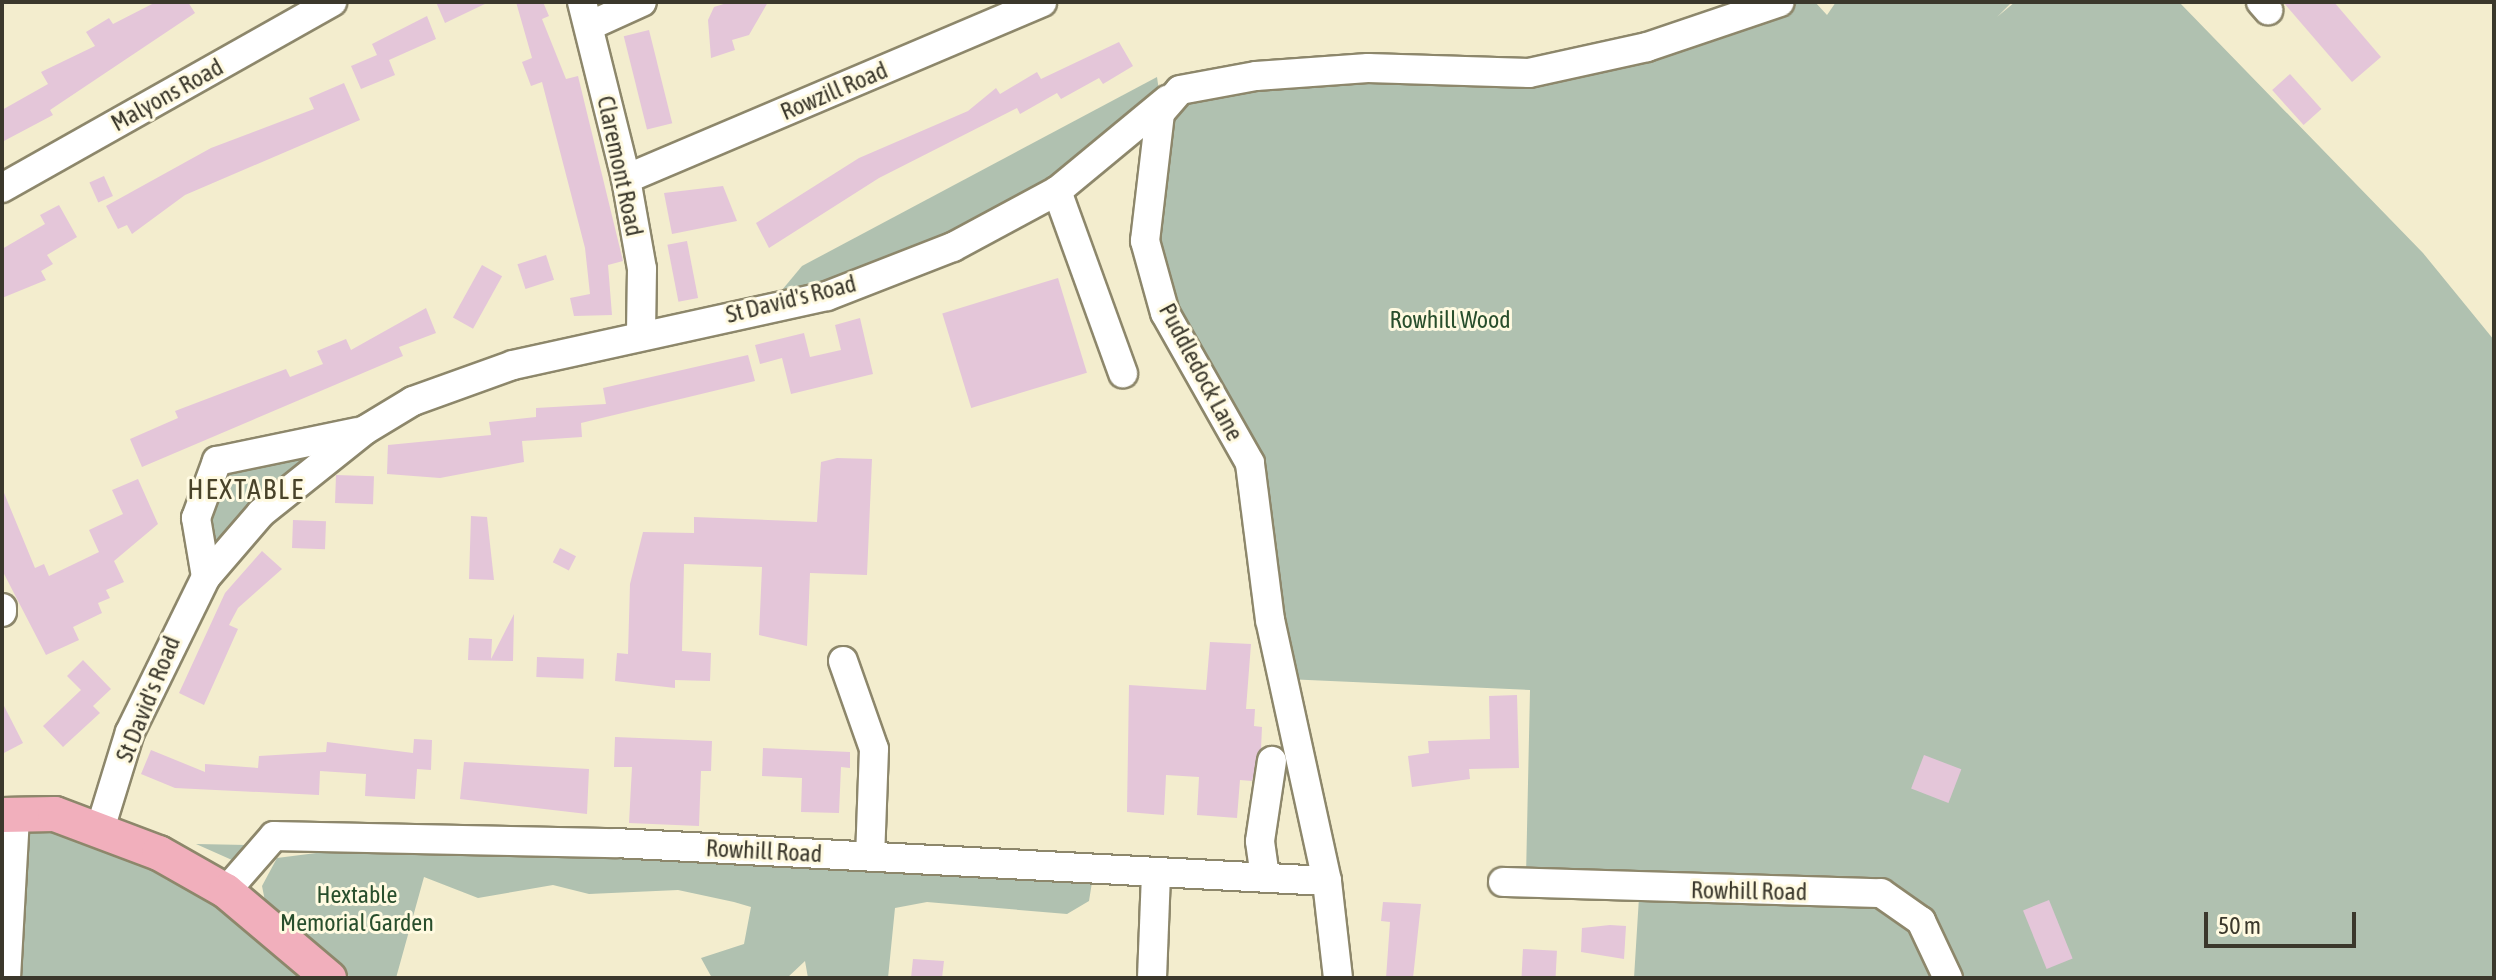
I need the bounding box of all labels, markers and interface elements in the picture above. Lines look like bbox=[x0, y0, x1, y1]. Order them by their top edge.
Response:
street label: Malyons Road bbox=[106, 52, 228, 138]
street label: Rowzill Road bbox=[776, 56, 892, 126]
street label: Claremont Road bbox=[591, 93, 649, 239]
street label: St David's Road bbox=[723, 269, 859, 329]
street label: Puddledock Lane bbox=[1153, 298, 1249, 446]
park label: Rowhill Wood bbox=[1389, 306, 1511, 334]
district label: HEXTABLE bbox=[187, 472, 305, 506]
street label: St David's Road bbox=[110, 632, 186, 766]
street label: Rowhill Road bbox=[705, 834, 823, 868]
street label: Rowhill Road bbox=[1691, 876, 1807, 906]
park label: Hextable Memorial Garden bbox=[280, 881, 434, 937]
scale bar bbox=[2208, 896, 2360, 946]
text: 50 m bbox=[2218, 912, 2261, 939]

